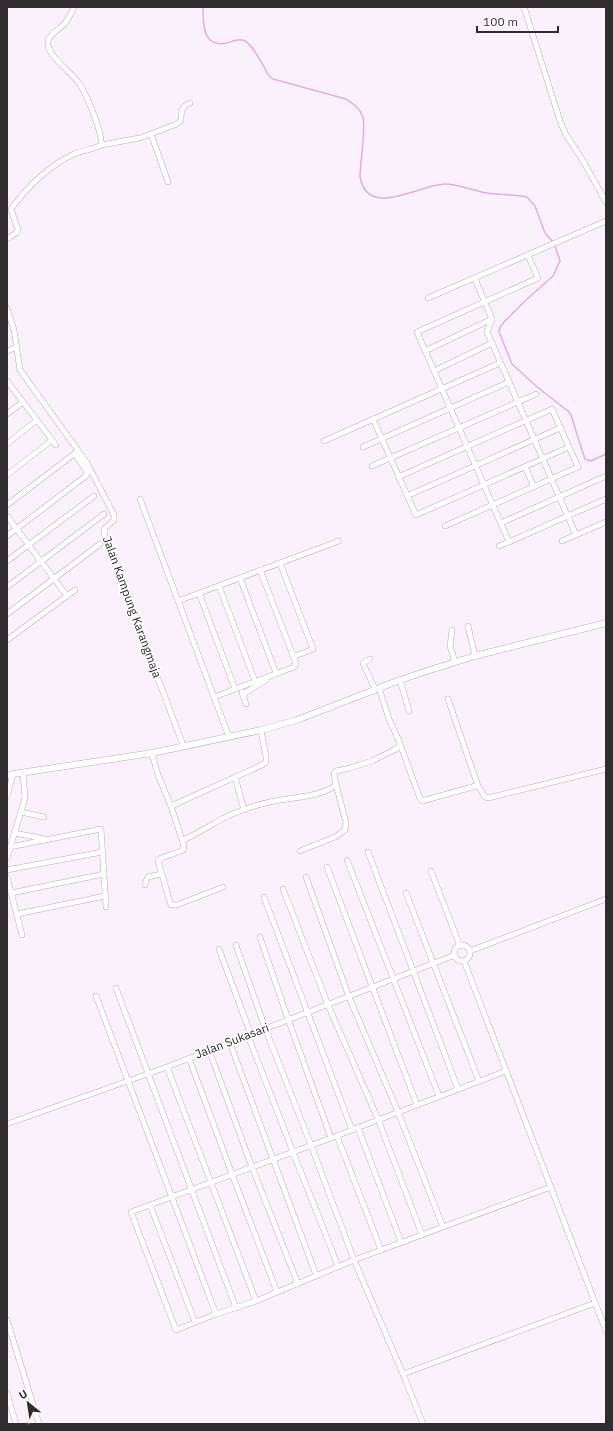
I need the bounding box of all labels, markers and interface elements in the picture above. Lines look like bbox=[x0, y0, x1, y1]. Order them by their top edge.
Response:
scale bar bbox=[477, 8, 558, 34]
text: 100 m bbox=[483, 14, 518, 29]
street label: Jalan Kampung Karangmaja bbox=[100, 534, 165, 680]
street label: Jalan Sukasari bbox=[193, 1020, 271, 1062]
north arrow bbox=[8, 1383, 48, 1423]
text: U bbox=[16, 1386, 30, 1402]

